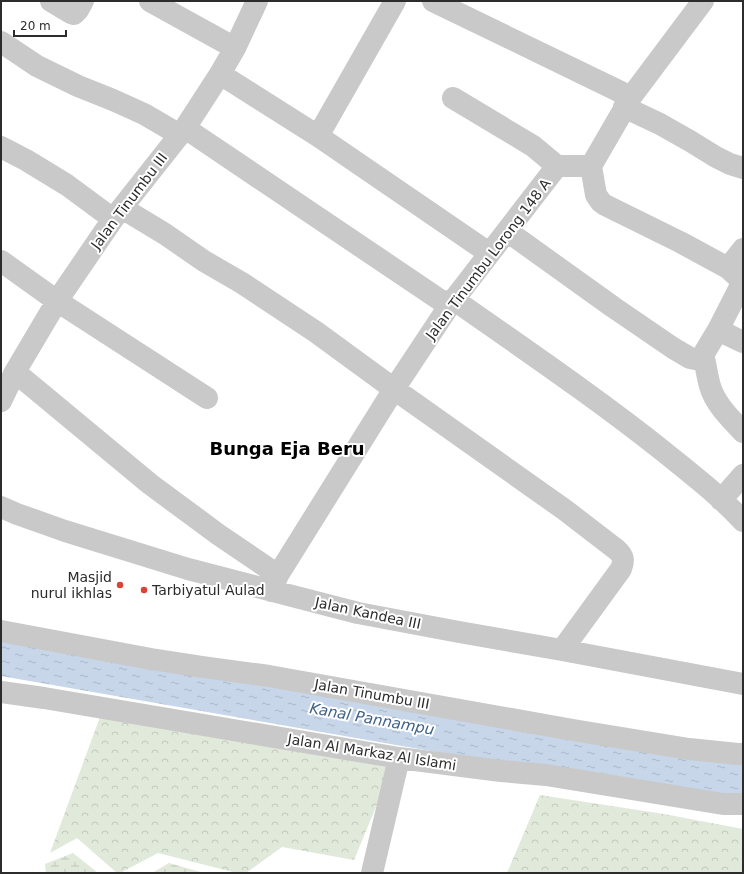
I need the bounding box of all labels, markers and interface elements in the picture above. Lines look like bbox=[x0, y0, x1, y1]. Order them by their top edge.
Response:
scale bar bbox=[14, 12, 66, 38]
text: 20 m bbox=[20, 19, 51, 33]
street label: Jalan Tinumbu III bbox=[87, 150, 170, 253]
street label: Jalan Tinumbu Lorong 148 A bbox=[422, 175, 554, 343]
district label: Bunga Eja Beru bbox=[209, 438, 365, 459]
place label: Masjid nurul ikhlas bbox=[31, 569, 112, 601]
marker: Masjid nurul ikhlas bbox=[115, 580, 125, 590]
place label: Tarbiyatul Aulad bbox=[151, 582, 265, 598]
marker: Tarbiyatul Aulad bbox=[139, 585, 149, 595]
street label: Jalan Kandea III bbox=[313, 594, 422, 632]
street label: Jalan Tinumbu III bbox=[312, 676, 431, 712]
water label: Kanal Pannampu bbox=[308, 699, 436, 739]
street label: Jalan Al Markaz Al Islami bbox=[286, 731, 457, 773]

